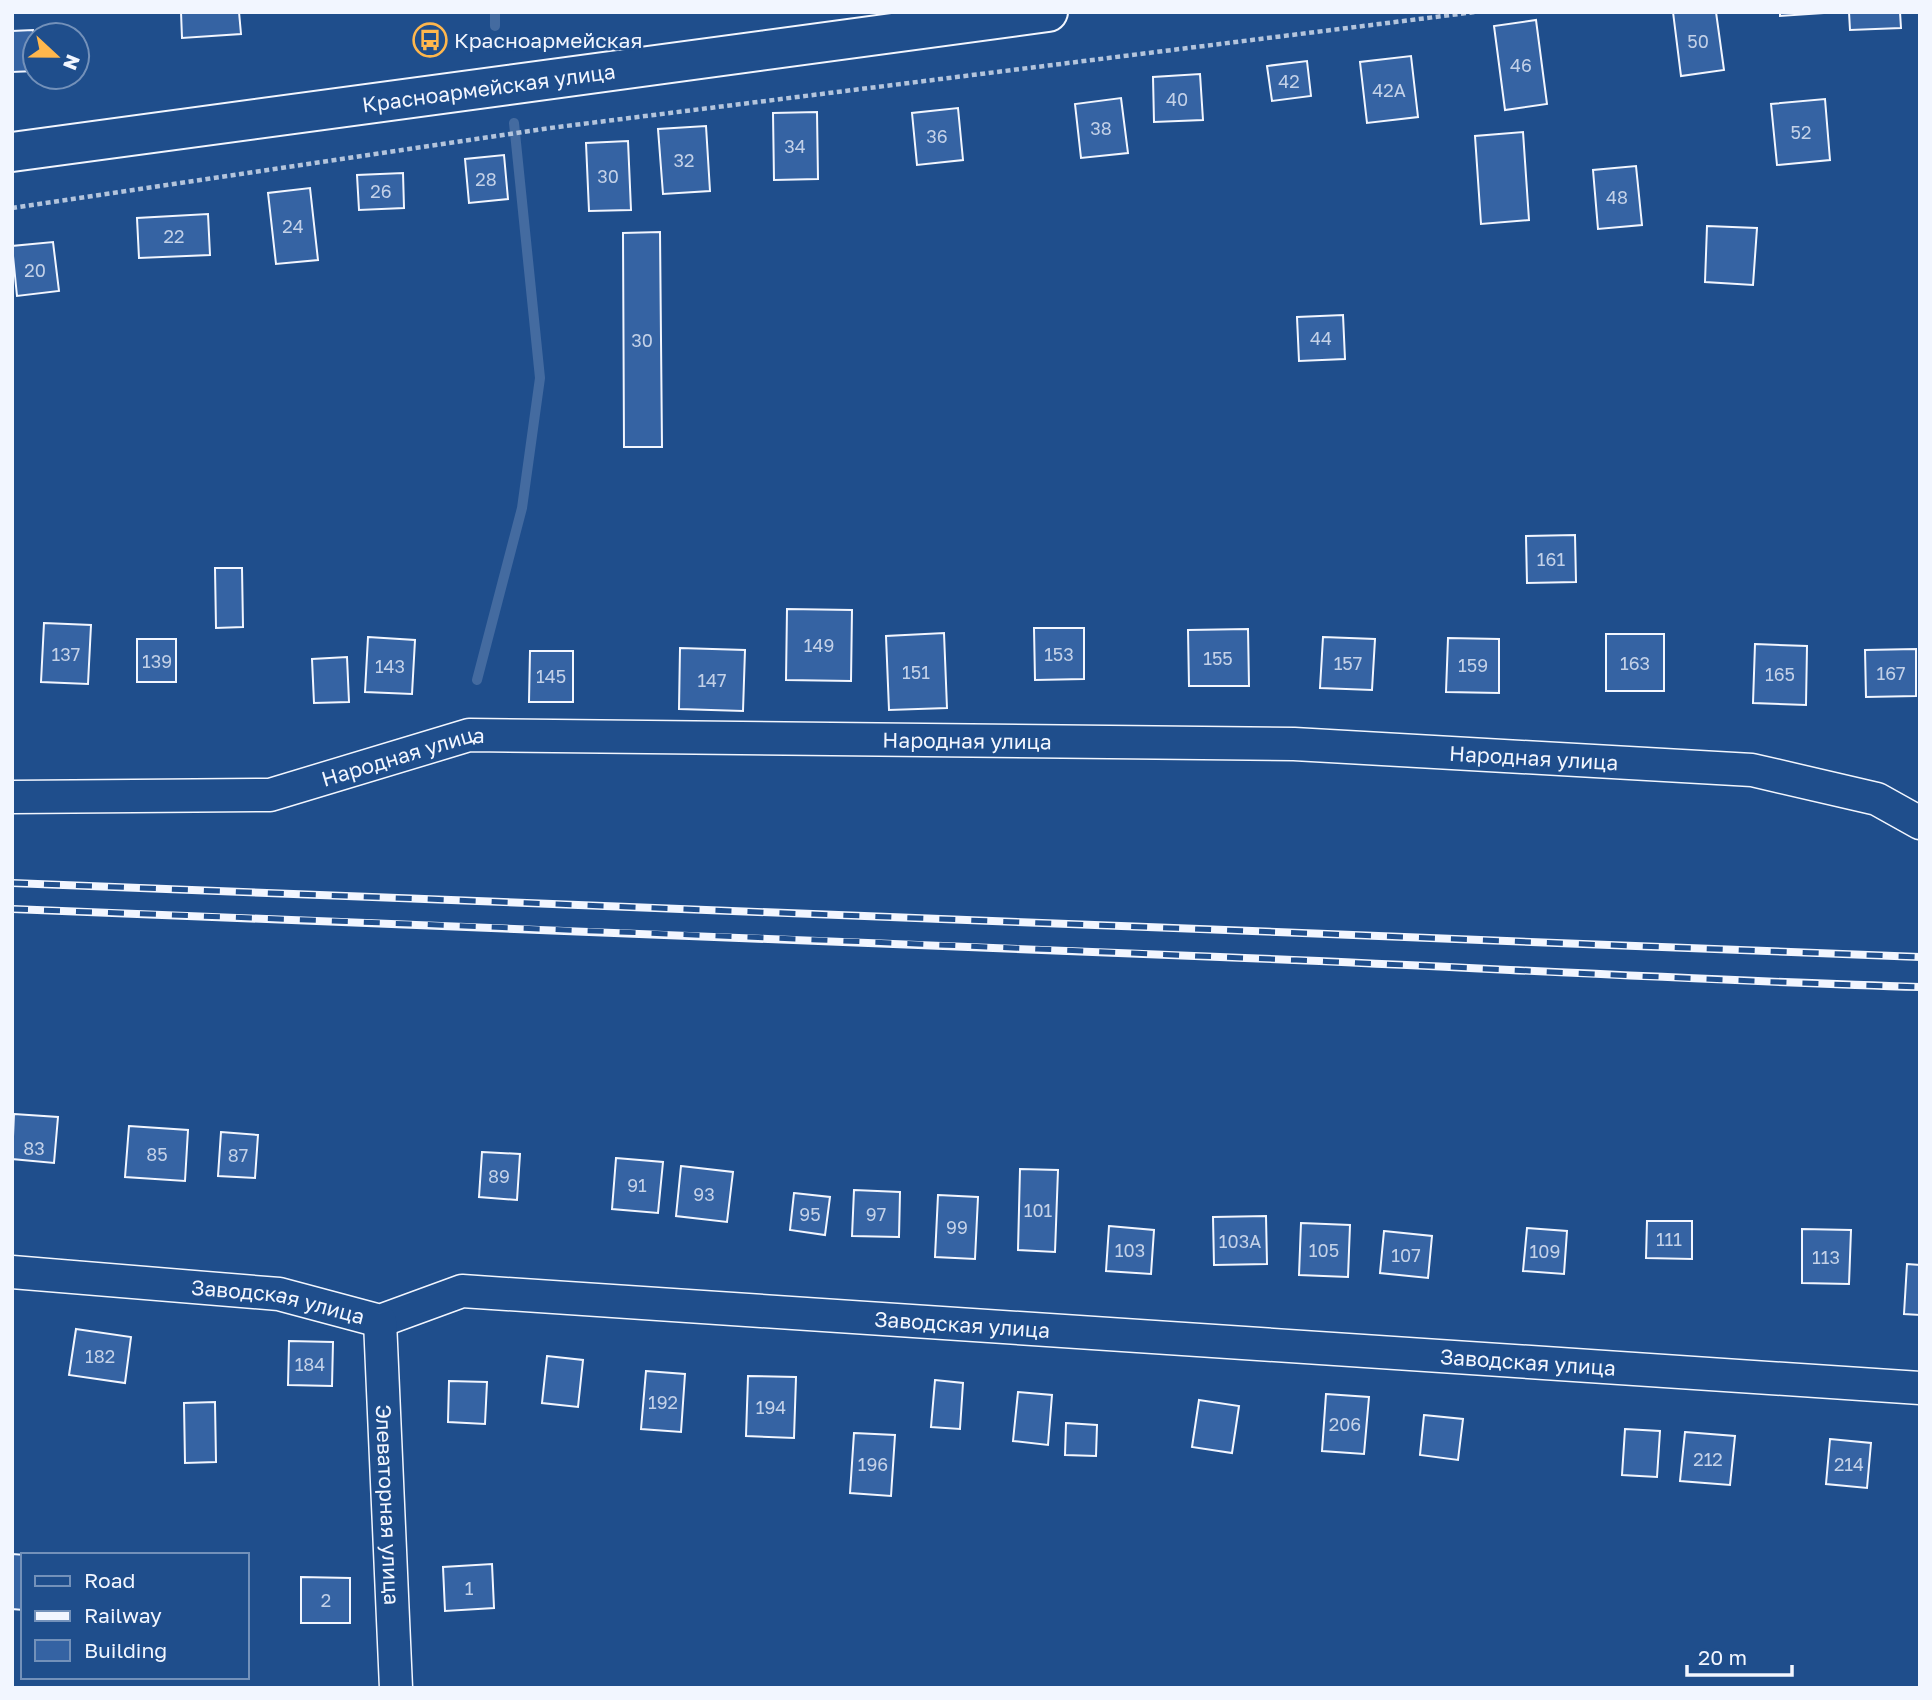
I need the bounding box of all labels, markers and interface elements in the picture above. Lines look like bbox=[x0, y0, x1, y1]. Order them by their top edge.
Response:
north arrow bbox=[21, 21, 91, 91]
bus stop icon: Красноармейская bbox=[411, 21, 449, 59]
place label: Красноармейская bbox=[454, 27, 642, 53]
house number: 50 bbox=[1687, 30, 1709, 52]
text: N bbox=[59, 52, 86, 74]
house number: 46 bbox=[1510, 54, 1532, 76]
street label: Красноармейская улица bbox=[360, 58, 617, 118]
house number: 42 bbox=[1278, 70, 1300, 92]
house number: 42А bbox=[1372, 79, 1406, 101]
house number: 40 bbox=[1166, 88, 1188, 110]
house number: 38 bbox=[1090, 117, 1112, 139]
house number: 52 bbox=[1791, 121, 1811, 143]
house number: 36 bbox=[926, 125, 948, 147]
house number: 34 bbox=[784, 135, 806, 157]
house number: 32 bbox=[674, 149, 694, 171]
house number: 30 bbox=[597, 165, 619, 187]
house number: 28 bbox=[475, 168, 497, 190]
house number: 26 bbox=[370, 180, 392, 202]
house number: 48 bbox=[1606, 186, 1628, 208]
house number: 24 bbox=[282, 215, 304, 237]
house number: 22 bbox=[164, 225, 184, 247]
house number: 20 bbox=[24, 259, 46, 281]
house number: 44 bbox=[1310, 327, 1332, 349]
house number: 30 bbox=[631, 329, 653, 351]
house number: 161 bbox=[1537, 548, 1565, 570]
house number: 149 bbox=[804, 634, 834, 656]
house number: 137 bbox=[52, 643, 80, 665]
house number: 153 bbox=[1044, 643, 1074, 665]
house number: 155 bbox=[1203, 647, 1233, 669]
house number: 139 bbox=[142, 650, 172, 672]
house number: 157 bbox=[1334, 652, 1362, 674]
house number: 163 bbox=[1620, 652, 1650, 674]
house number: 159 bbox=[1458, 654, 1488, 676]
house number: 143 bbox=[375, 655, 405, 677]
house number: 151 bbox=[902, 661, 930, 683]
house number: 167 bbox=[1876, 662, 1906, 684]
house number: 165 bbox=[1765, 663, 1795, 685]
house number: 145 bbox=[536, 665, 566, 687]
house number: 147 bbox=[697, 669, 727, 691]
street label: Народная улица bbox=[318, 721, 485, 792]
street label: Народная улица bbox=[882, 727, 1052, 754]
street label: Народная улица bbox=[1448, 740, 1619, 775]
house number: 83 bbox=[23, 1137, 45, 1159]
house number: 85 bbox=[146, 1143, 168, 1165]
house number: 87 bbox=[228, 1144, 248, 1166]
house number: 89 bbox=[488, 1165, 510, 1187]
house number: 91 bbox=[627, 1174, 647, 1196]
house number: 93 bbox=[693, 1183, 715, 1205]
house number: 101 bbox=[1024, 1199, 1053, 1221]
house number: 95 bbox=[799, 1203, 821, 1225]
house number: 97 bbox=[866, 1203, 886, 1225]
house number: 99 bbox=[946, 1216, 968, 1238]
house number: 111 bbox=[1656, 1228, 1682, 1250]
house number: 103А bbox=[1219, 1230, 1261, 1252]
house number: 103 bbox=[1115, 1239, 1145, 1261]
house number: 105 bbox=[1309, 1239, 1339, 1261]
house number: 109 bbox=[1530, 1240, 1560, 1262]
house number: 107 bbox=[1391, 1244, 1421, 1266]
house number: 113 bbox=[1812, 1246, 1840, 1268]
street label: Заводская улица bbox=[190, 1274, 368, 1329]
street label: Заводская улица bbox=[873, 1305, 1051, 1343]
street label: Заводская улица bbox=[1439, 1343, 1617, 1381]
house number: 182 bbox=[85, 1345, 115, 1367]
house number: 184 bbox=[295, 1353, 325, 1375]
house number: 192 bbox=[648, 1391, 678, 1413]
house number: 194 bbox=[756, 1396, 786, 1418]
street label: Элеваторная улица bbox=[371, 1404, 405, 1606]
house number: 206 bbox=[1329, 1413, 1361, 1435]
house number: 212 bbox=[1693, 1448, 1723, 1470]
house number: 196 bbox=[858, 1453, 888, 1475]
house number: 214 bbox=[1834, 1453, 1864, 1475]
legend bbox=[21, 1553, 248, 1679]
text: Road bbox=[84, 1567, 135, 1593]
house number: 1 bbox=[465, 1577, 474, 1599]
house number: 2 bbox=[321, 1589, 331, 1611]
text: Railway bbox=[84, 1602, 162, 1628]
scale bar bbox=[1687, 1634, 1792, 1678]
text: Building bbox=[84, 1637, 167, 1663]
text: 20 m bbox=[1698, 1644, 1747, 1670]

